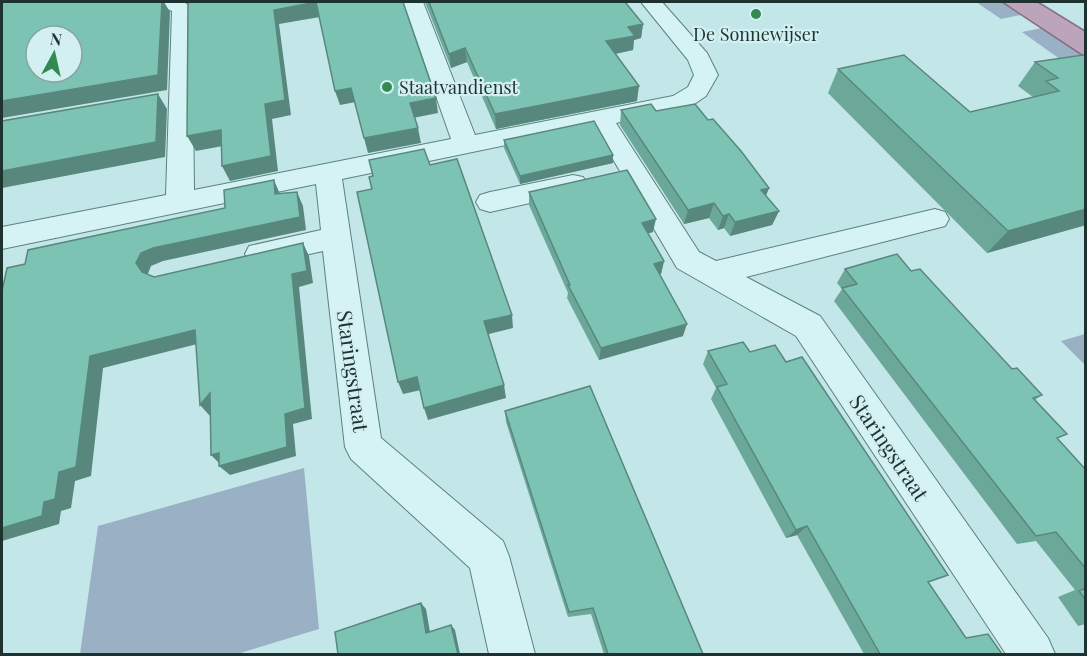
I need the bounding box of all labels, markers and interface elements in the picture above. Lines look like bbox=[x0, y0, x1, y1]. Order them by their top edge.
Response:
marker: De Sonnewijser bbox=[749, 7, 763, 21]
place label: De Sonnewijser bbox=[693, 22, 819, 46]
north arrow bbox=[24, 24, 84, 84]
text: N bbox=[49, 27, 64, 50]
place label: Staatvandienst bbox=[399, 75, 518, 99]
marker: Staatvandienst bbox=[380, 80, 394, 94]
street label: Staringstraat bbox=[332, 308, 376, 434]
street label: Staringstraat bbox=[844, 388, 936, 506]

